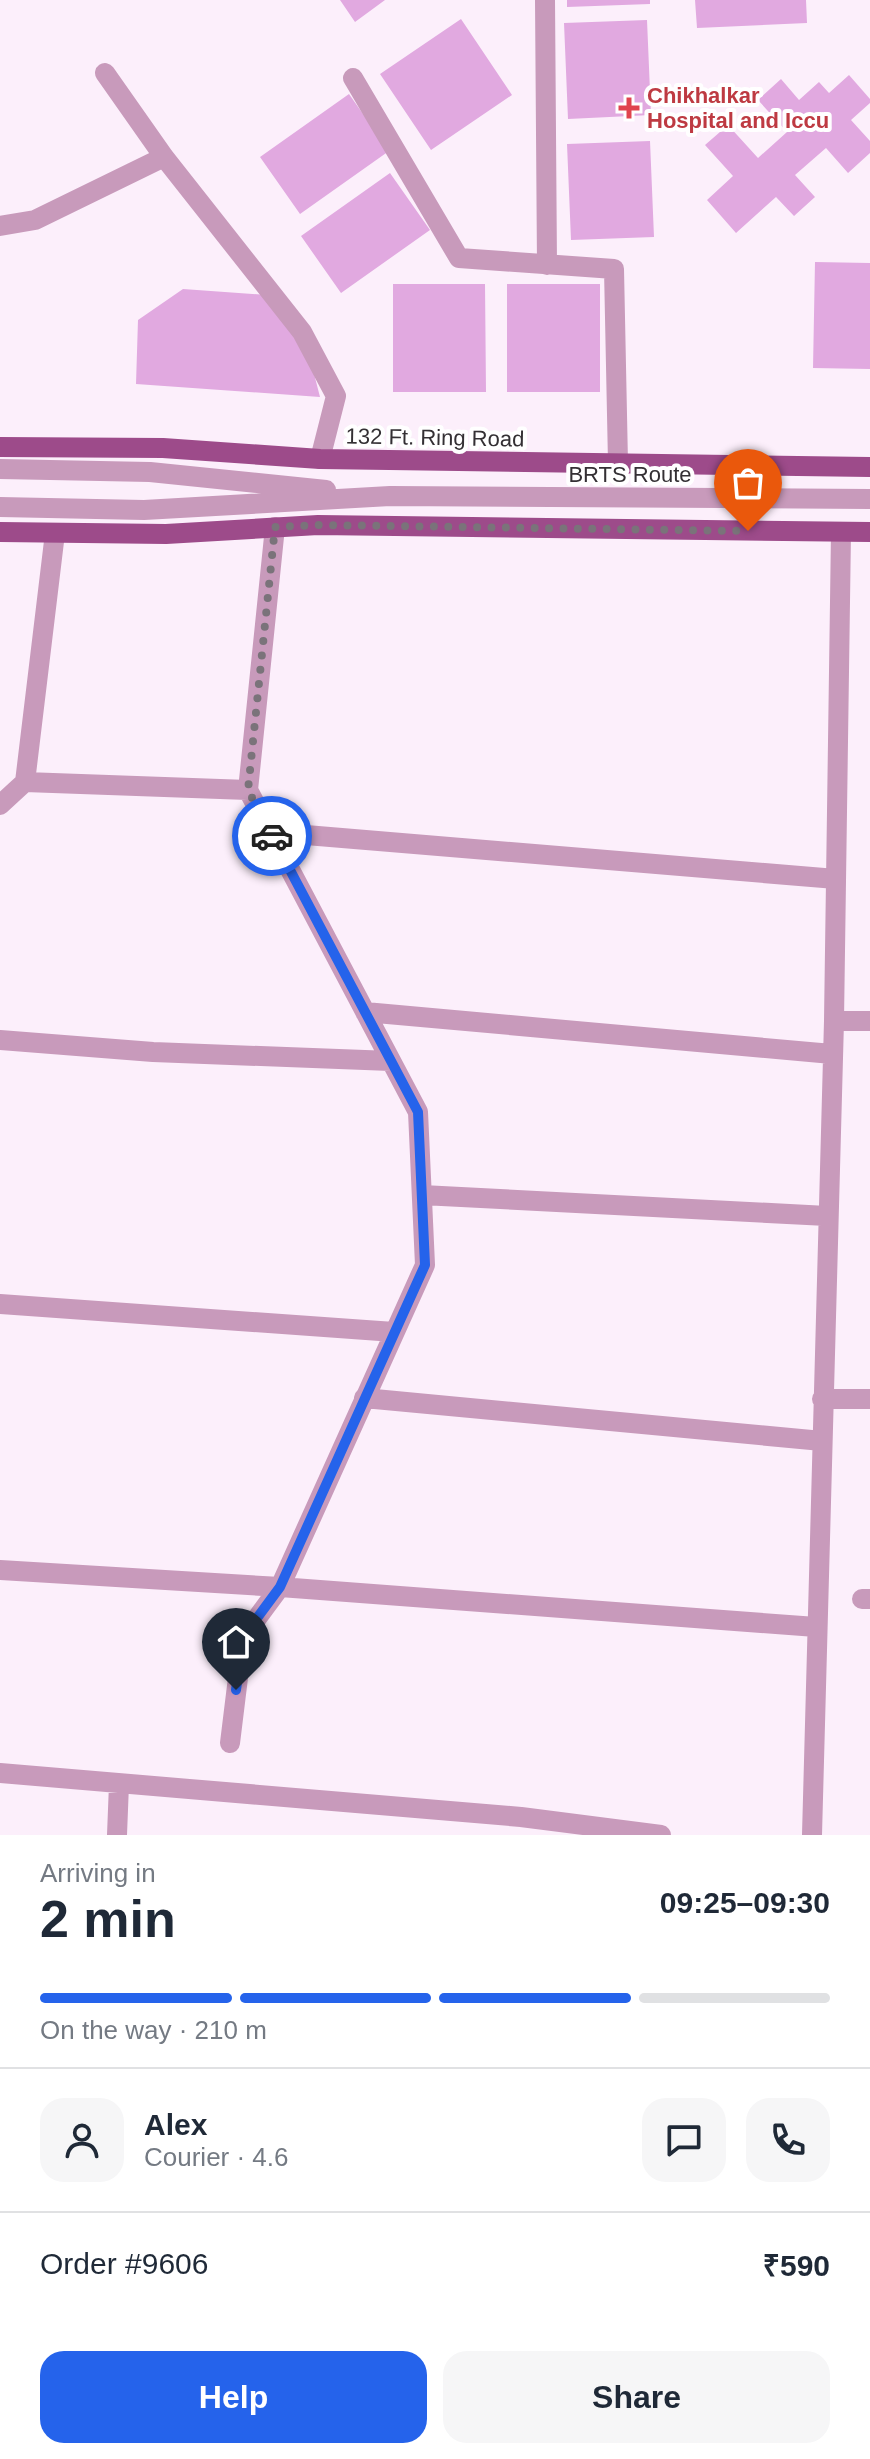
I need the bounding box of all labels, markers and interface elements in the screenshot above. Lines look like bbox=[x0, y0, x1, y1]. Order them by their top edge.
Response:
place label: Chikhalkar Hospital and Iccu bbox=[647, 83, 829, 133]
marker: Chikhalkar Hospital and Iccu bbox=[618, 97, 640, 119]
street label: 132 Ft. Ring Road bbox=[346, 423, 524, 452]
pin bbox=[714, 449, 782, 531]
icon: bag bbox=[726, 461, 770, 505]
street label: BRTS Route bbox=[568, 462, 692, 487]
courier bbox=[232, 796, 312, 876]
icon: car bbox=[250, 814, 294, 858]
pin bbox=[202, 1608, 270, 1690]
icon: home bbox=[214, 1620, 258, 1664]
text: Arriving in bbox=[40, 1858, 156, 1888]
text: 09:25–09:30 bbox=[660, 1886, 830, 1919]
text: 2 min bbox=[40, 1890, 176, 1948]
text: On the way · 210 m bbox=[40, 2015, 267, 2045]
button: person bbox=[40, 2098, 124, 2182]
button: chat bbox=[642, 2098, 726, 2182]
button: phone bbox=[746, 2098, 830, 2182]
text: Alex bbox=[144, 2108, 207, 2141]
text: Courier · 4.6 bbox=[144, 2142, 289, 2172]
text: Order #9606 bbox=[40, 2247, 208, 2280]
text: ₹590 bbox=[763, 2249, 830, 2282]
button: Help bbox=[40, 2351, 427, 2443]
button: Share bbox=[443, 2351, 830, 2443]

